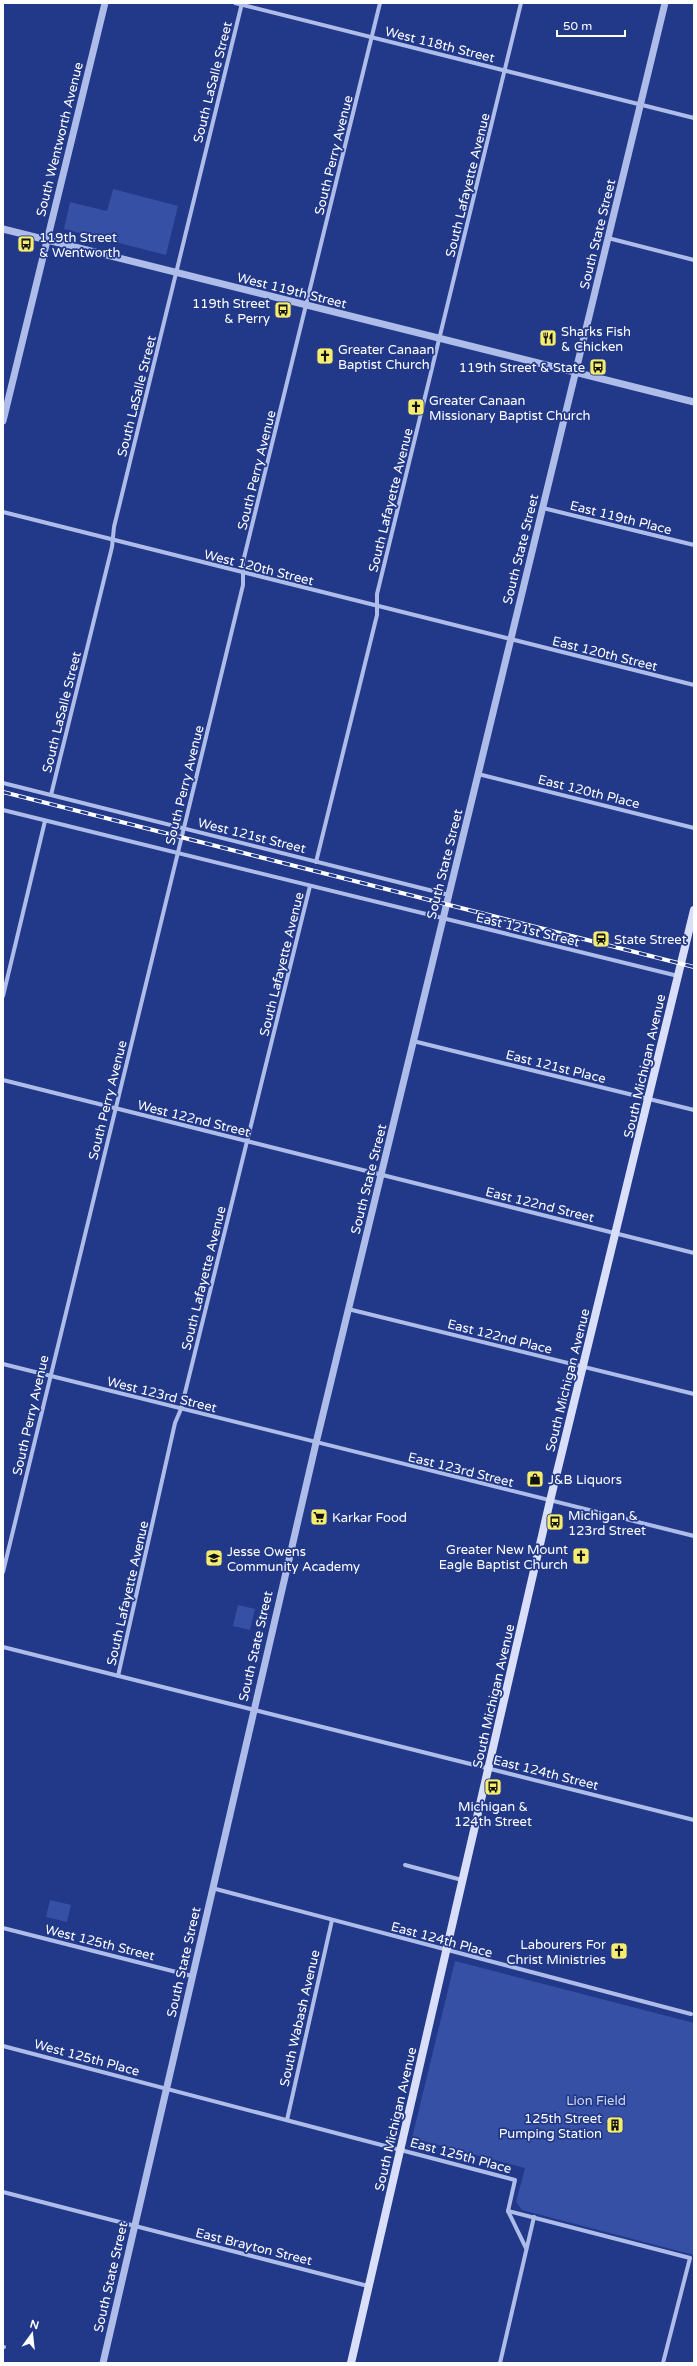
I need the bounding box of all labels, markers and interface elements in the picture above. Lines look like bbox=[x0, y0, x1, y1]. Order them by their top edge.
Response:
scale bar bbox=[557, 12, 625, 38]
text: 50 m bbox=[563, 19, 592, 33]
street label: South LaSalle Street bbox=[190, 20, 236, 144]
street label: West 118th Street bbox=[383, 24, 496, 66]
street label: South Wentworth Avenue bbox=[33, 60, 87, 218]
street label: South Perry Avenue bbox=[311, 94, 357, 217]
street label: South Lafayette Avenue bbox=[442, 111, 494, 259]
street label: South State Street bbox=[577, 178, 619, 291]
place label: 119th Street & Wentworth bbox=[39, 230, 120, 261]
bus stop icon: 119th Street & Wentworth bbox=[16, 234, 36, 254]
street label: West 119th Street bbox=[235, 270, 348, 312]
place label: 119th Street & Perry bbox=[192, 296, 270, 327]
bus stop icon: 119th Street & Perry bbox=[273, 300, 293, 320]
place label: Sharks Fish & Chicken bbox=[561, 324, 631, 355]
restaurant icon: Sharks Fish & Chicken bbox=[538, 328, 558, 348]
street label: South LaSalle Street bbox=[114, 334, 160, 458]
place label: Greater Canaan Baptist Church bbox=[338, 342, 435, 373]
church icon: Greater Canaan Baptist Church bbox=[315, 346, 335, 366]
bus stop icon: 119th Street & State bbox=[588, 357, 608, 377]
place label: 119th Street & State bbox=[459, 360, 585, 376]
place label: Greater Canaan Missionary Baptist Church bbox=[429, 393, 591, 424]
church icon: Greater Canaan Missionary Baptist Church bbox=[406, 397, 426, 417]
street label: South Perry Avenue bbox=[234, 409, 280, 532]
street label: South Lafayette Avenue bbox=[365, 426, 417, 574]
street label: South State Street bbox=[500, 493, 542, 606]
street label: East 119th Place bbox=[568, 498, 673, 538]
street label: West 120th Street bbox=[202, 547, 315, 589]
street label: East 120th Street bbox=[550, 633, 659, 675]
street label: South LaSalle Street bbox=[39, 650, 85, 774]
street label: South Perry Avenue bbox=[162, 724, 208, 847]
street label: East 120th Place bbox=[536, 772, 641, 812]
street label: South State Street bbox=[424, 808, 466, 921]
street label: West 121st Street bbox=[196, 815, 307, 857]
street label: South Lafayette Avenue bbox=[256, 890, 308, 1038]
street label: East 121st Street bbox=[474, 909, 581, 951]
station icon: State Street bbox=[591, 929, 611, 949]
place label: State Street bbox=[614, 932, 687, 948]
street label: South Michigan Avenue bbox=[621, 993, 669, 1140]
street label: South Perry Avenue bbox=[85, 1039, 131, 1162]
street label: East 121st Place bbox=[504, 1047, 607, 1087]
street label: West 122nd Street bbox=[136, 1097, 252, 1141]
street label: South State Street bbox=[348, 1123, 390, 1236]
street label: East 122nd Street bbox=[484, 1184, 596, 1226]
street label: South Lafayette Avenue bbox=[178, 1204, 230, 1352]
street label: South Michigan Avenue bbox=[542, 1307, 594, 1454]
street label: East 122nd Place bbox=[446, 1316, 554, 1358]
street label: South Perry Avenue bbox=[9, 1354, 53, 1477]
street label: West 123rd Street bbox=[105, 1374, 218, 1416]
street label: East 123rd Street bbox=[406, 1449, 515, 1491]
shop icon: J&B Liquors bbox=[525, 1469, 545, 1489]
place label: J&B Liquors bbox=[548, 1472, 622, 1488]
supermarket icon: Karkar Food bbox=[309, 1507, 329, 1527]
place label: Michigan & 123rd Street bbox=[568, 1508, 646, 1539]
place label: Karkar Food bbox=[332, 1510, 407, 1526]
bus stop icon: Michigan & 123rd Street bbox=[545, 1512, 565, 1532]
street label: South Lafayette Avenue bbox=[104, 1519, 152, 1667]
place label: Greater New Mount Eagle Baptist Church bbox=[439, 1542, 568, 1573]
place label: Jesse Owens Community Academy bbox=[227, 1544, 360, 1575]
church icon: Greater New Mount Eagle Baptist Church bbox=[571, 1546, 591, 1566]
school or university icon: Jesse Owens Community Academy bbox=[204, 1548, 224, 1568]
street label: South State Street bbox=[236, 1589, 276, 1703]
street label: South Michigan Avenue bbox=[470, 1623, 518, 1770]
street label: East 124th Street bbox=[491, 1752, 600, 1794]
bus stop icon: Michigan & 124th Street bbox=[483, 1777, 503, 1797]
place label: Michigan & 124th Street bbox=[454, 1799, 532, 1830]
street label: South State Street bbox=[164, 1905, 204, 2019]
street label: East 124th Place bbox=[389, 1919, 494, 1961]
street label: West 125th Street bbox=[43, 1922, 156, 1964]
place label: Labourers For Christ Ministries bbox=[507, 1937, 606, 1968]
church icon: Labourers For Christ Ministries bbox=[609, 1941, 629, 1961]
street label: South Wabash Avenue bbox=[276, 1948, 323, 2088]
street label: West 125th Place bbox=[32, 2036, 141, 2080]
street label: South Michigan Avenue bbox=[372, 2046, 420, 2193]
park label: Lion Field bbox=[566, 2093, 626, 2109]
place label: 125th Street Pumping Station bbox=[499, 2111, 602, 2142]
building icon: 125th Street Pumping Station bbox=[605, 2115, 625, 2135]
street label: East 125th Place bbox=[408, 2135, 513, 2177]
street label: South State Street bbox=[91, 2220, 131, 2334]
street label: East Brayton Street bbox=[194, 2225, 314, 2269]
north arrow bbox=[12, 2314, 52, 2354]
text: N bbox=[29, 2317, 40, 2332]

